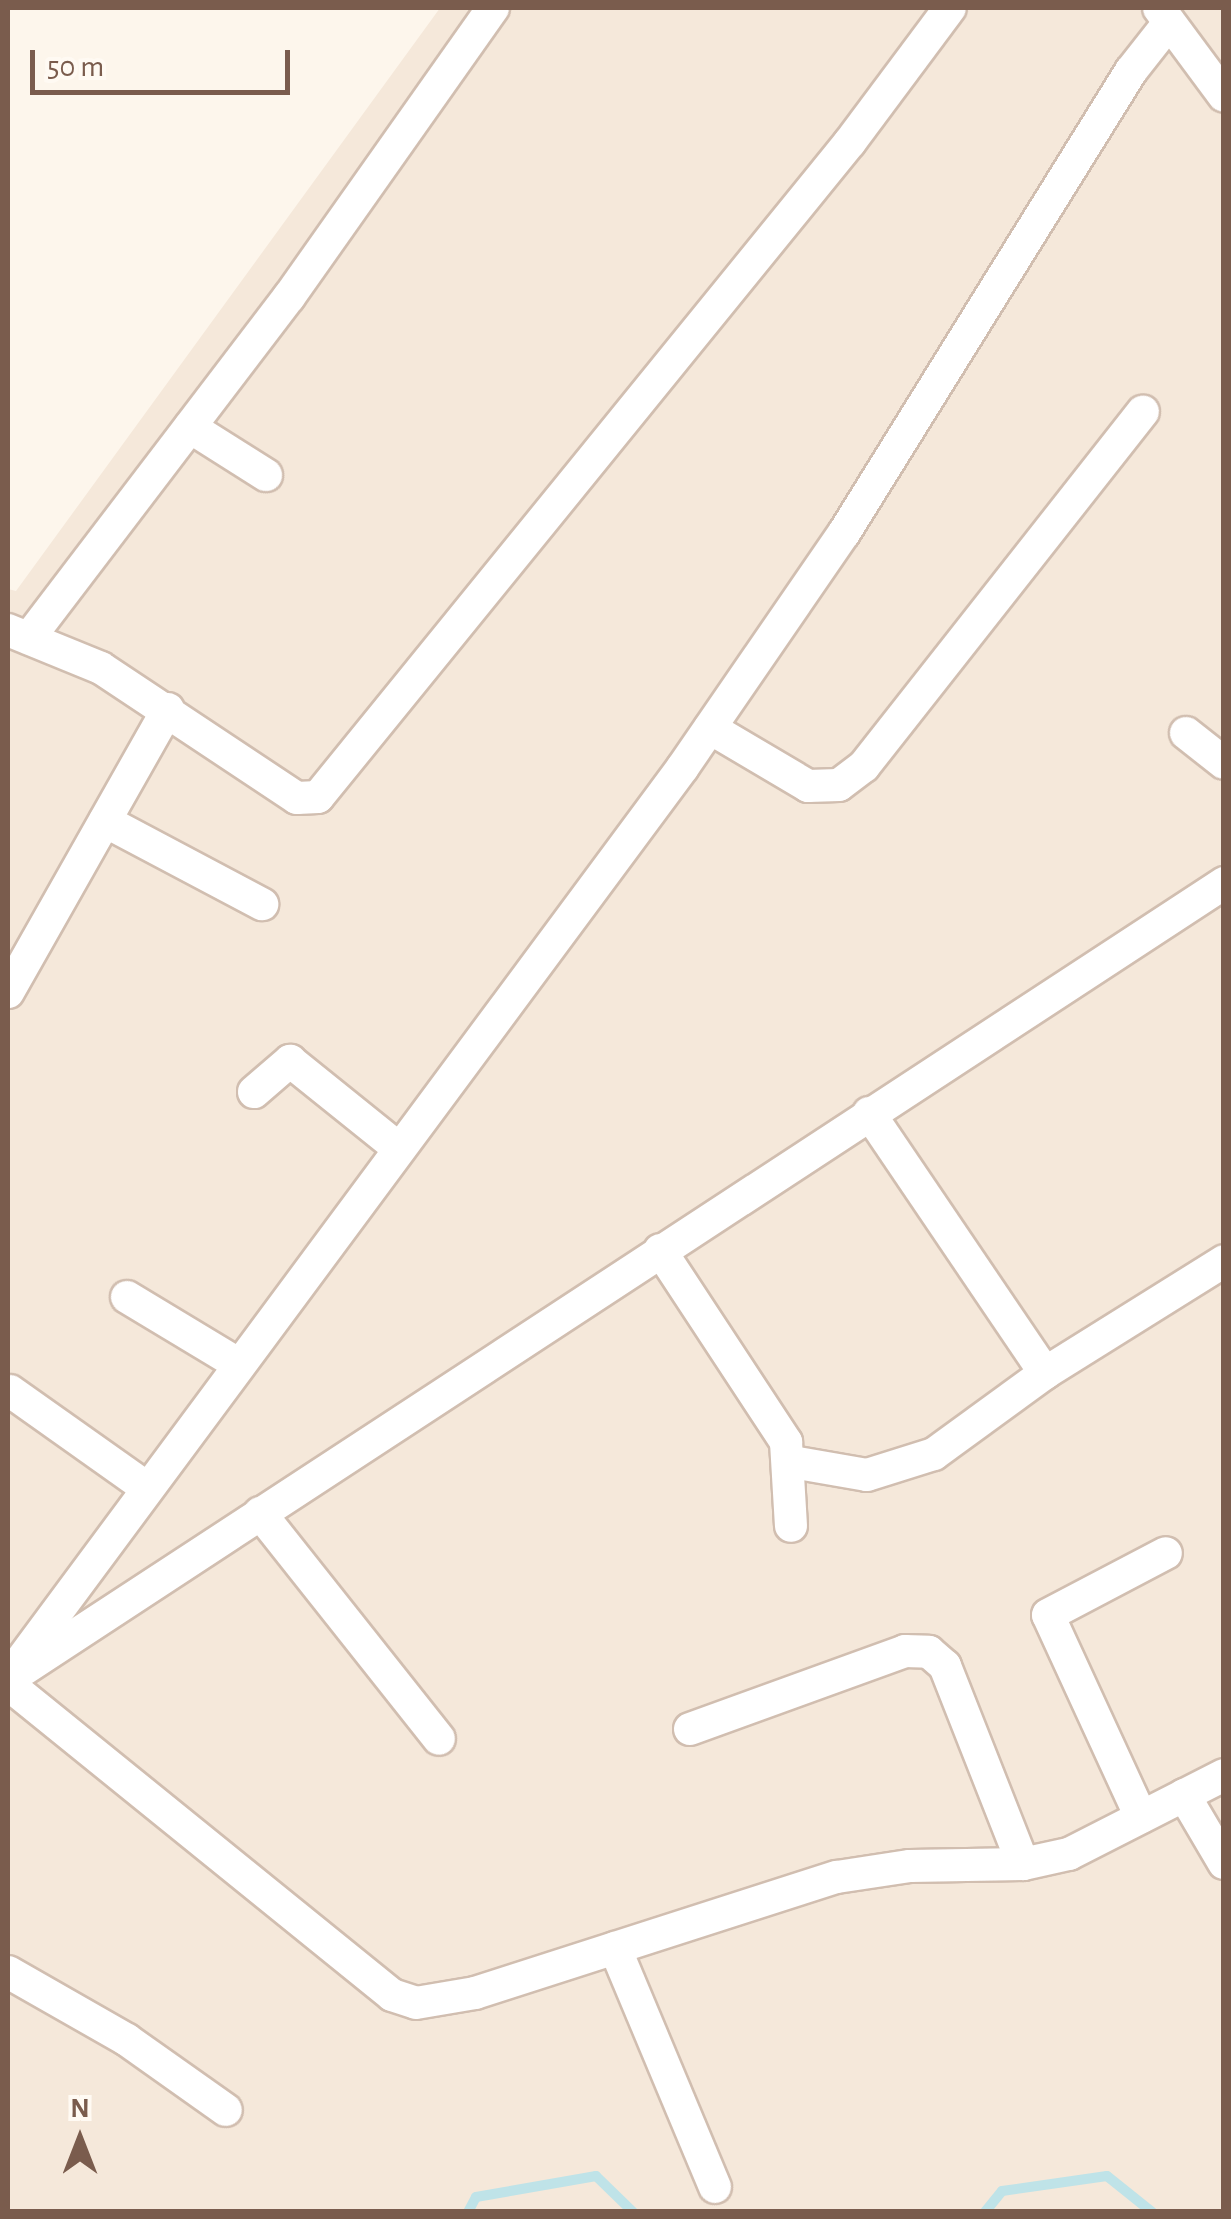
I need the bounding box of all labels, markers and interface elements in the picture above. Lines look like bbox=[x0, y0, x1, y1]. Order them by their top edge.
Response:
scale bar bbox=[35, 30, 295, 92]
text: 50 m bbox=[47, 52, 104, 82]
north arrow bbox=[30, 2089, 130, 2189]
text: N bbox=[70, 2095, 90, 2123]

